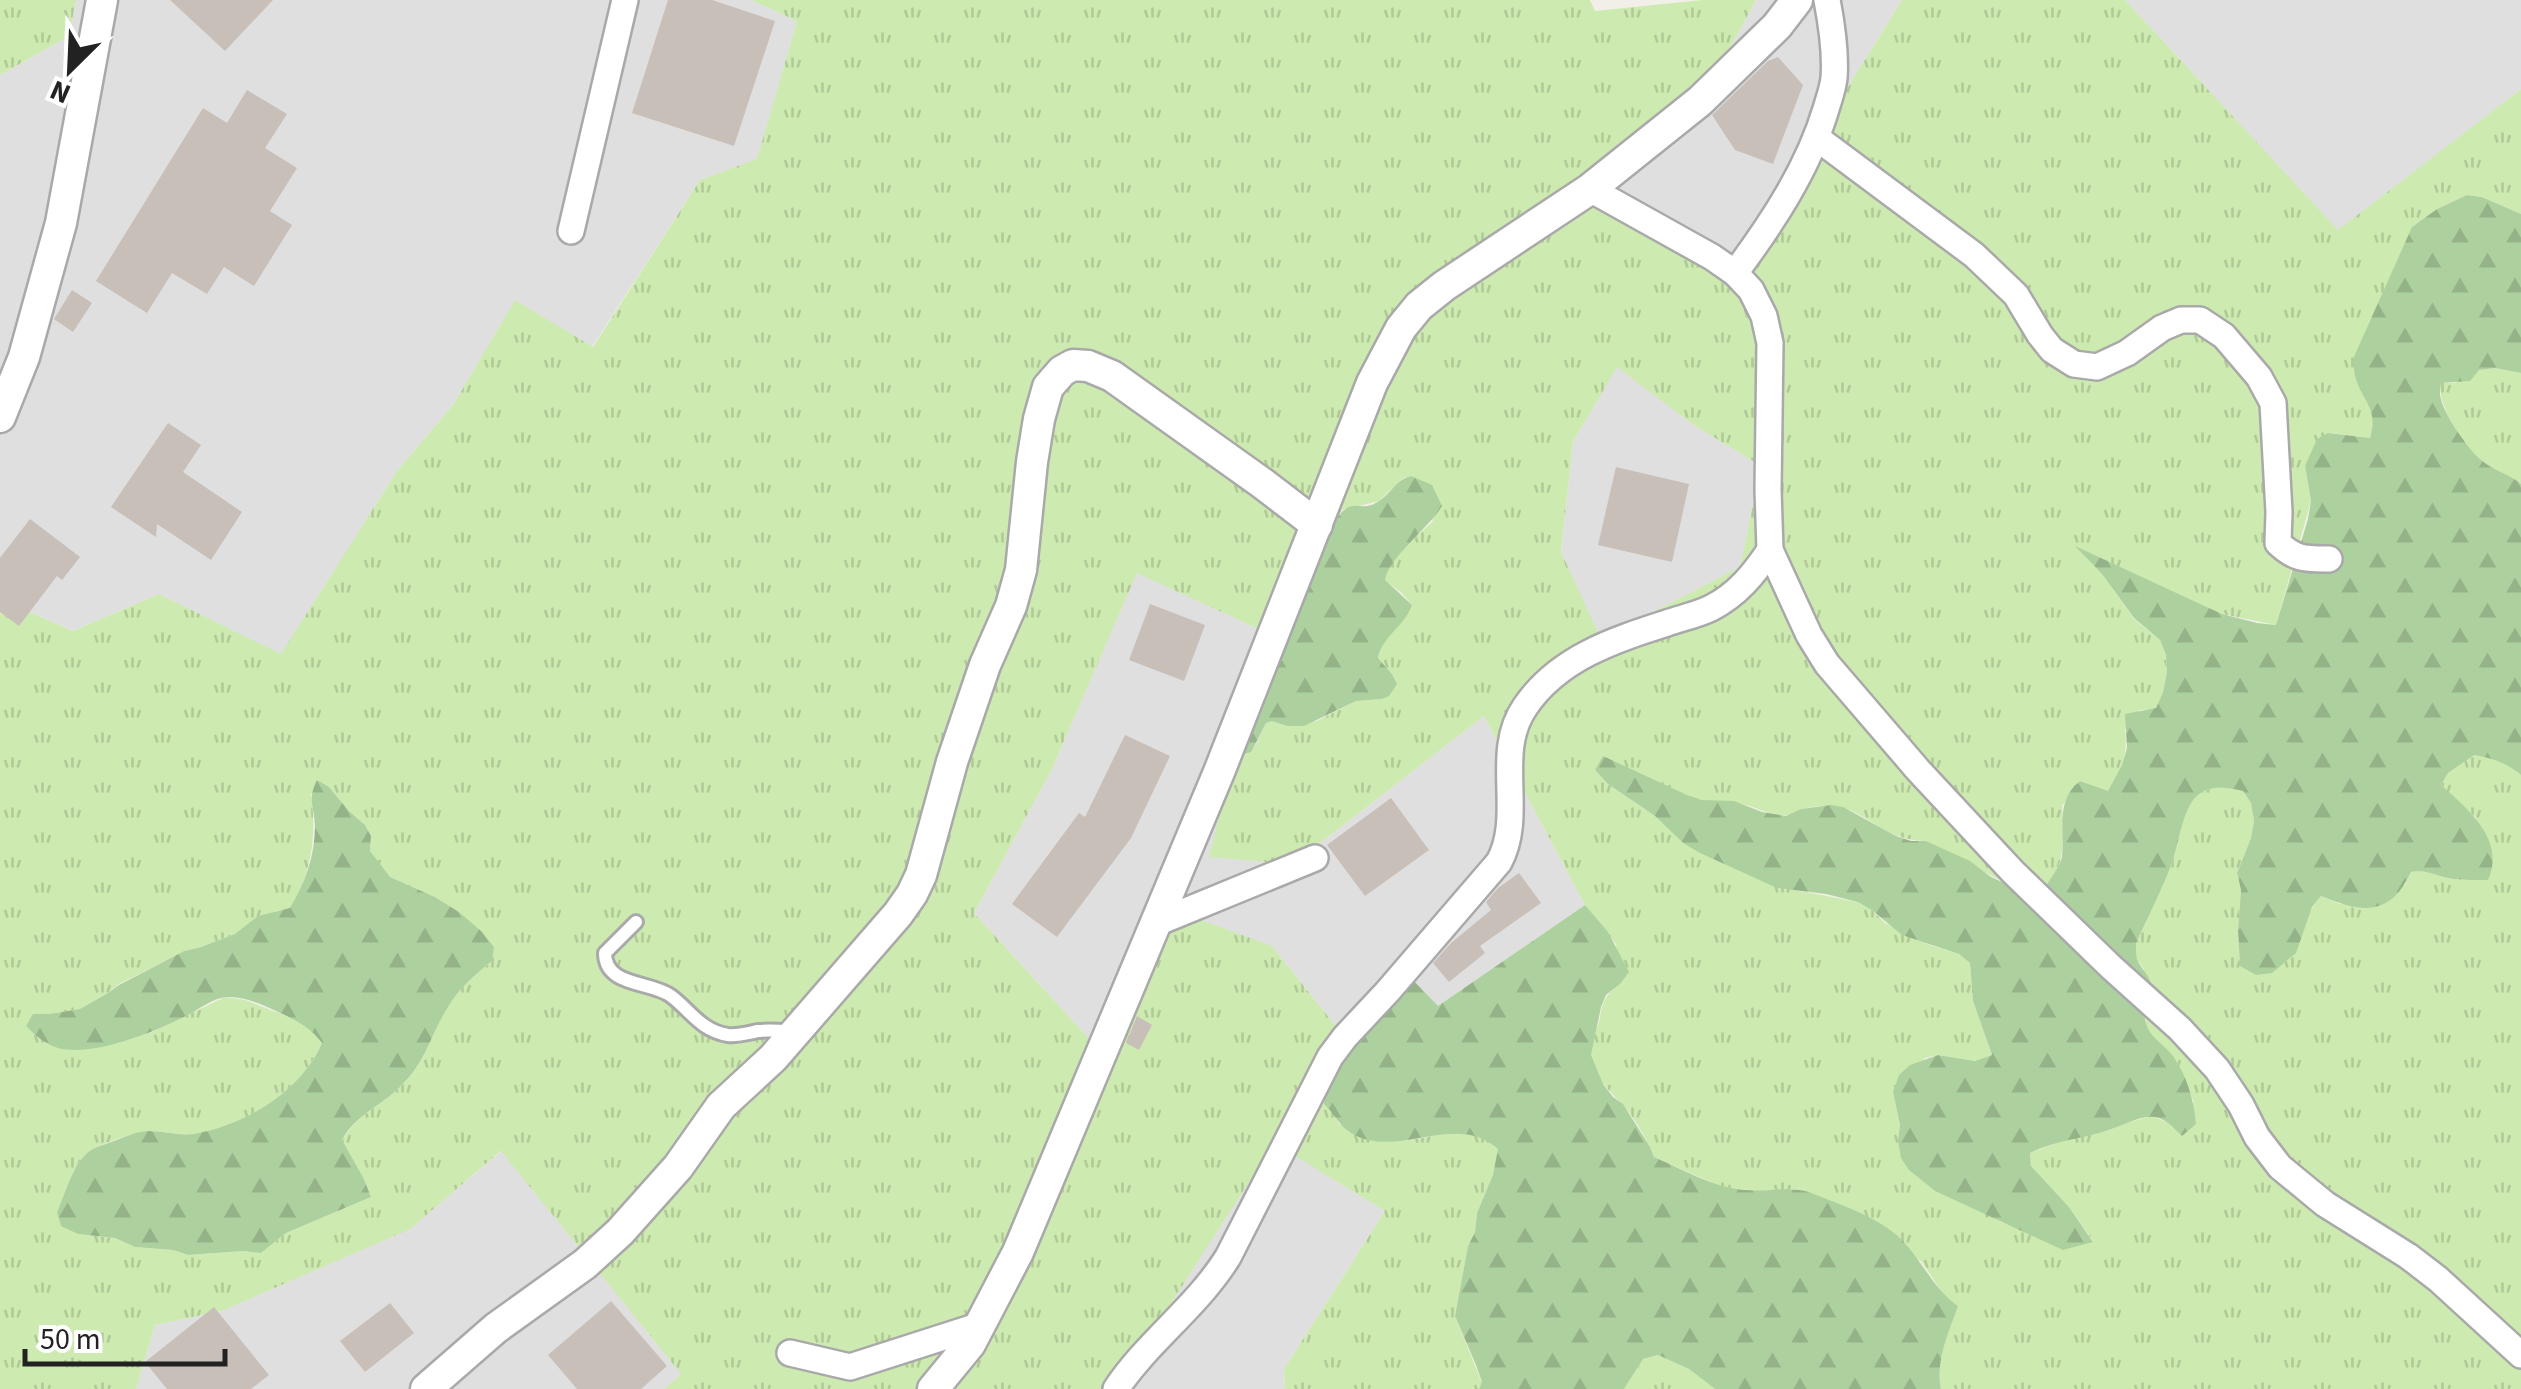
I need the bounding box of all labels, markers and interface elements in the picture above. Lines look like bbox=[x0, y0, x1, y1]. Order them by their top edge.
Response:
north arrow bbox=[20, 20, 120, 120]
text: N bbox=[44, 70, 77, 114]
scale bar bbox=[25, 1304, 225, 1366]
text: 50 m bbox=[40, 1318, 101, 1361]

